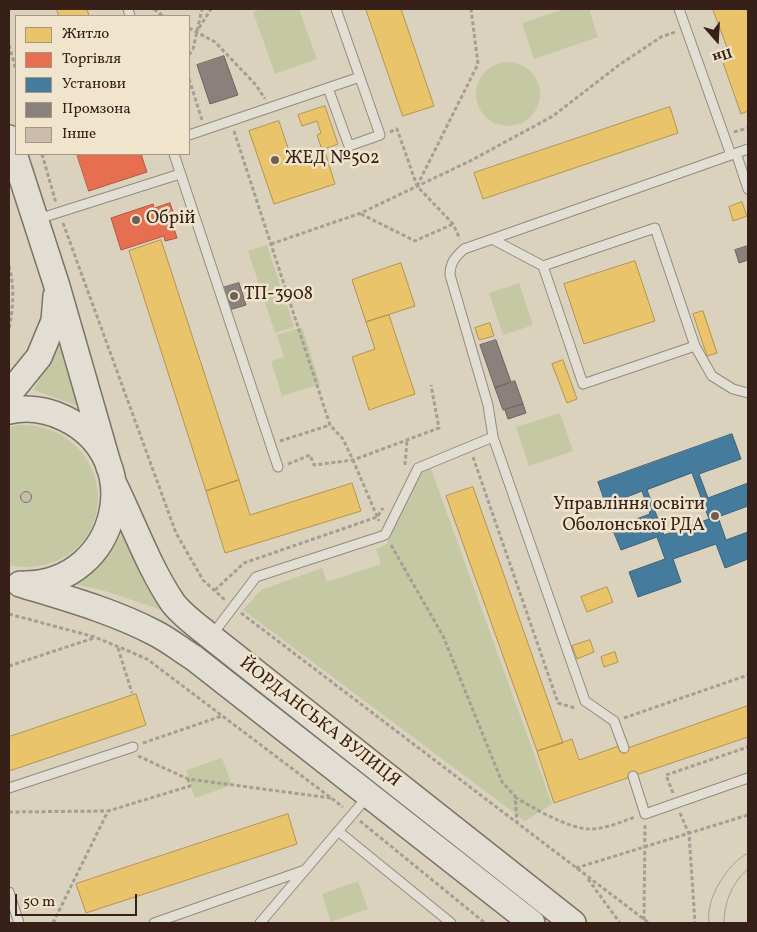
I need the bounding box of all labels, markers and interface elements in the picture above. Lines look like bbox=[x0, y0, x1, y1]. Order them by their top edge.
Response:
legend bbox=[15, 15, 190, 155]
north arrow bbox=[692, 15, 742, 65]
text: Житло bbox=[62, 24, 109, 45]
text: Пн bbox=[710, 42, 735, 67]
text: Торгівля bbox=[62, 49, 121, 70]
text: Установи bbox=[62, 74, 126, 95]
text: Промзона bbox=[62, 99, 131, 120]
text: Інше bbox=[62, 124, 96, 145]
place label: ЖЕД №502 bbox=[285, 149, 380, 171]
marker: ЖЕД №502 bbox=[269, 154, 281, 166]
place label: Обрій bbox=[146, 209, 195, 231]
marker: Обрій bbox=[130, 214, 142, 226]
place label: ТП-3908 bbox=[244, 285, 313, 307]
marker: ТП-3908 bbox=[228, 290, 240, 302]
place label: Управління освіти Оболонської РДА bbox=[553, 495, 705, 538]
marker: Управління освіти Оболонської РДА bbox=[709, 510, 721, 522]
street label: ЙОРДАНСЬКА ВУЛИЦЯ bbox=[234, 653, 404, 793]
scale bar bbox=[18, 884, 140, 916]
text: 50 m bbox=[23, 892, 55, 913]

